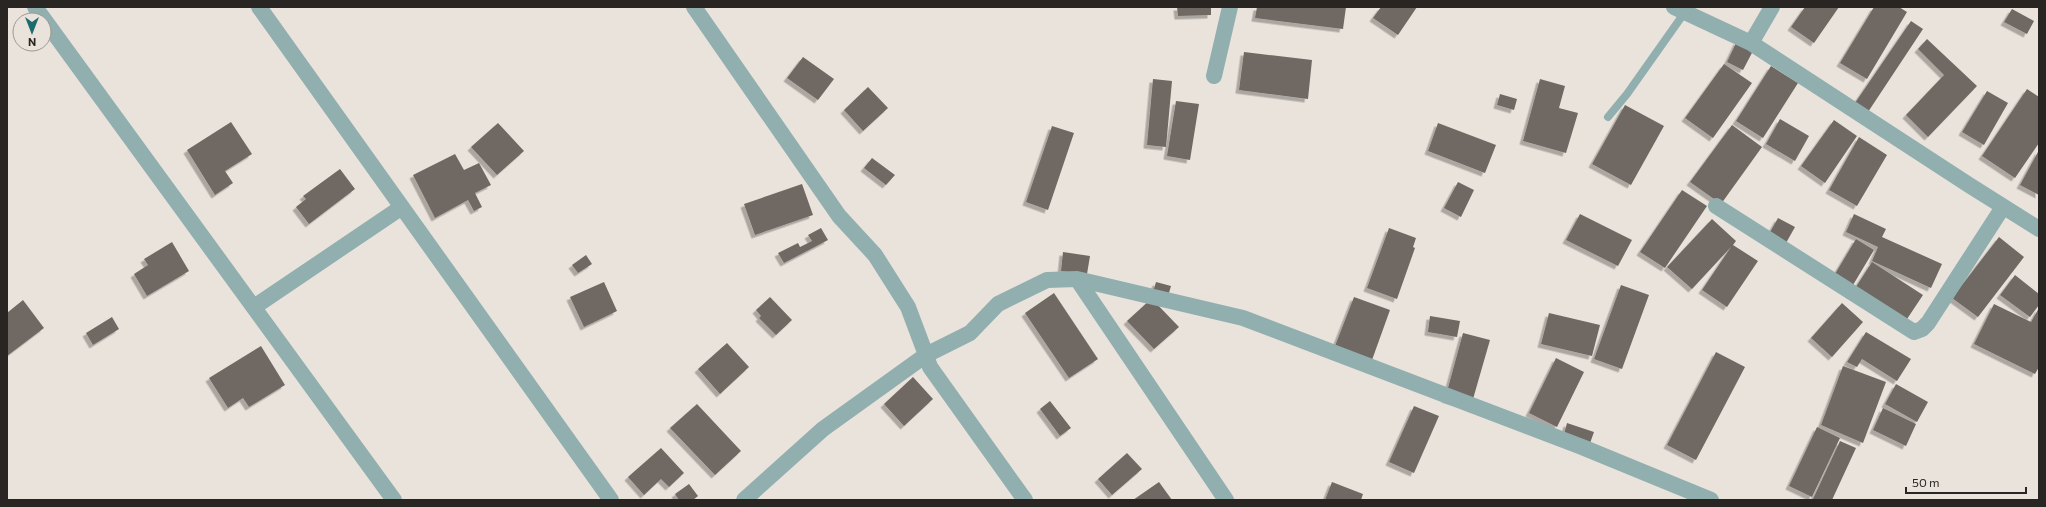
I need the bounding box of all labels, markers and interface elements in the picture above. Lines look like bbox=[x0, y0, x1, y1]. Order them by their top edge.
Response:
north arrow bbox=[12, 12, 52, 52]
text: N bbox=[28, 36, 36, 49]
scale bar bbox=[1906, 469, 2026, 495]
text: 50 m bbox=[1912, 475, 1940, 489]

